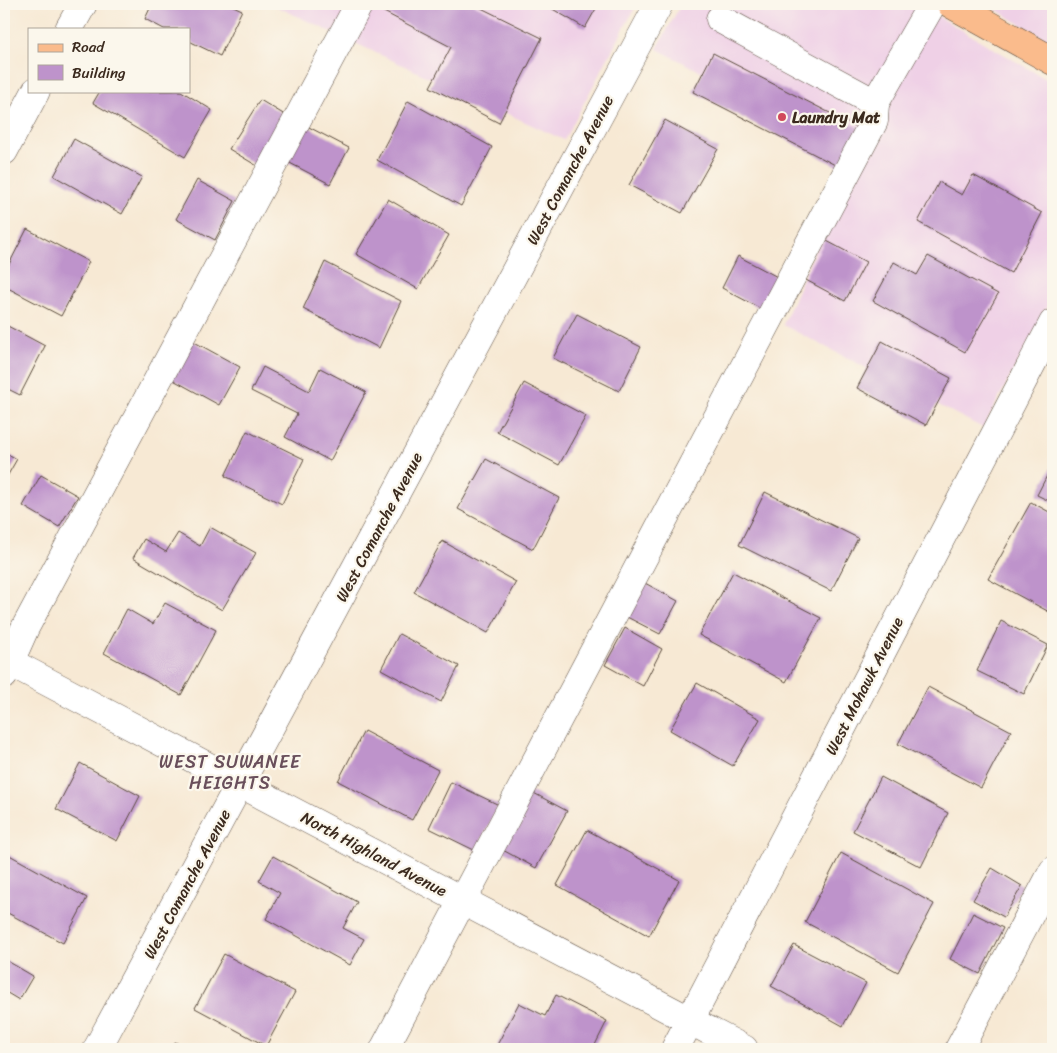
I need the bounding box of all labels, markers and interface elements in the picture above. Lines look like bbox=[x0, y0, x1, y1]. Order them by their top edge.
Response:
legend bbox=[28, 28, 190, 92]
text: Road bbox=[72, 34, 105, 60]
text: Building bbox=[72, 60, 126, 86]
street label: West Comanche Avenue bbox=[518, 90, 622, 250]
place label: Laundry Mat bbox=[792, 103, 880, 132]
marker: Laundry Mat bbox=[776, 111, 788, 123]
street label: West Comanche Avenue bbox=[327, 447, 431, 607]
street label: West Mohawk Avenue bbox=[817, 611, 912, 760]
district label: WEST SUWANEE HEIGHTS bbox=[159, 746, 301, 799]
street label: North Highland Avenue bbox=[295, 803, 453, 905]
street label: West Comanche Avenue bbox=[135, 804, 239, 964]

